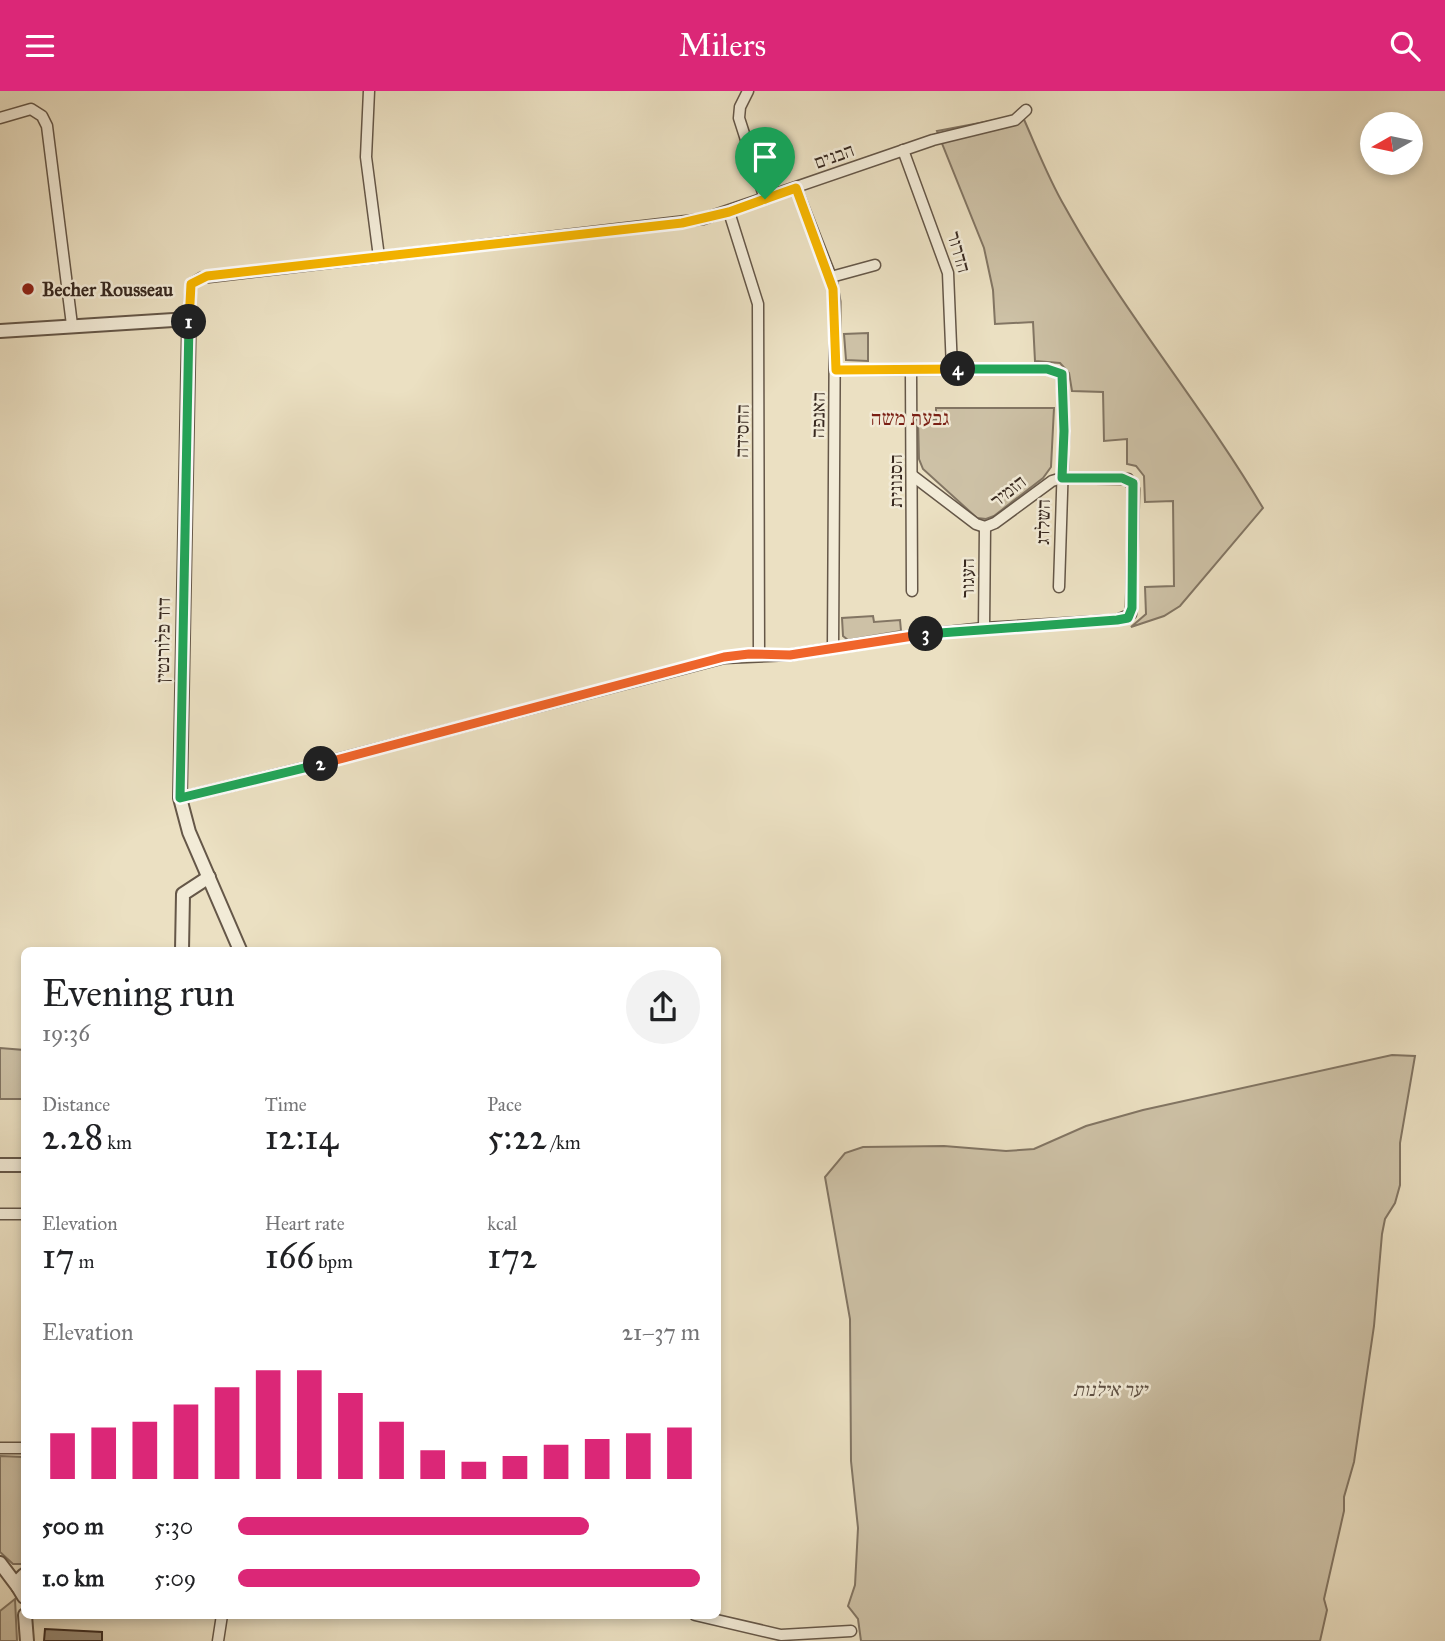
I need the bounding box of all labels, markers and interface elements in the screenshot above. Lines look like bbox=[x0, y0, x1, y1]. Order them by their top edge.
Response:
text: Milers bbox=[679, 26, 766, 65]
icon: menu bbox=[21, 27, 59, 65]
icon: search bbox=[1386, 27, 1424, 65]
north arrow bbox=[1360, 112, 1423, 175]
map controls bbox=[1360, 112, 1423, 175]
pin bbox=[735, 127, 795, 199]
icon: arrive bbox=[746, 138, 784, 176]
street label: הבנים bbox=[811, 138, 857, 174]
street label: הדרור bbox=[942, 229, 976, 275]
place label: Becher Rousseau bbox=[42, 278, 174, 301]
marker: Becher Rousseau bbox=[20, 281, 36, 297]
pin: 1 bbox=[172, 305, 206, 339]
text: 1 bbox=[185, 310, 192, 333]
pin: 4 bbox=[940, 351, 976, 387]
text: 4 bbox=[952, 357, 963, 380]
street label: האנפה bbox=[806, 392, 830, 438]
street label: החסידה bbox=[730, 404, 754, 458]
district label: גבעת משה bbox=[871, 405, 949, 431]
street label: הסנונית bbox=[884, 454, 907, 508]
street label: הזמיר bbox=[986, 470, 1030, 512]
street label: השלדג bbox=[1031, 499, 1055, 545]
street label: העגור bbox=[956, 558, 979, 598]
street label: דוד פלורנטין bbox=[151, 597, 175, 683]
pin: 3 bbox=[908, 617, 944, 651]
text: 3 bbox=[922, 622, 929, 645]
pin: 2 bbox=[304, 747, 338, 781]
text: 2 bbox=[316, 752, 325, 775]
text: Evening run bbox=[42, 970, 235, 1016]
button: share bbox=[626, 970, 700, 1044]
text: 19:36 bbox=[42, 1019, 90, 1047]
text: Distance bbox=[42, 1093, 110, 1116]
text: Time bbox=[265, 1093, 307, 1116]
text: Pace bbox=[487, 1093, 522, 1116]
text: 2.28 bbox=[42, 1116, 103, 1159]
text: 12:14 bbox=[265, 1116, 338, 1159]
text: 5:22 bbox=[487, 1116, 547, 1159]
text: km bbox=[103, 1131, 132, 1154]
text: /km bbox=[547, 1131, 581, 1154]
text: Elevation bbox=[42, 1212, 117, 1235]
text: Heart rate bbox=[265, 1212, 345, 1235]
text: kcal bbox=[487, 1212, 517, 1235]
text: 17 bbox=[42, 1235, 75, 1278]
text: 166 bbox=[265, 1235, 314, 1278]
text: 172 bbox=[487, 1235, 537, 1278]
text: m bbox=[75, 1250, 95, 1273]
text: bpm bbox=[314, 1250, 353, 1273]
text: Elevation bbox=[42, 1318, 133, 1346]
text: 21–37 m bbox=[622, 1318, 700, 1346]
park label: יער אילנות bbox=[1073, 1378, 1149, 1401]
text: 500 m bbox=[42, 1512, 104, 1540]
text: 5:30 bbox=[154, 1512, 193, 1540]
text: 1.0 km bbox=[42, 1564, 104, 1592]
text: 5:09 bbox=[154, 1564, 196, 1592]

